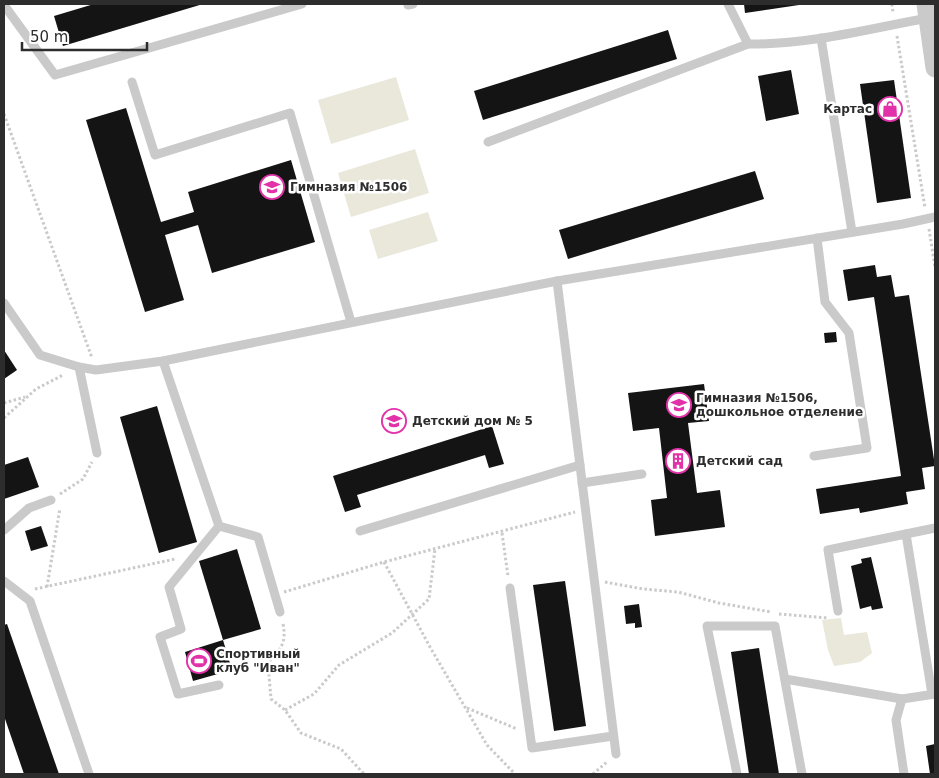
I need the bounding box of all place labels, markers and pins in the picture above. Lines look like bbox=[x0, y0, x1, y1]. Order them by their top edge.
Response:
shop icon: Картас bbox=[877, 96, 903, 122]
place label: Картас bbox=[823, 102, 872, 116]
school or university icon: Гимназия №1506 bbox=[259, 174, 285, 200]
place label: Гимназия №1506 bbox=[290, 180, 407, 194]
place label: Гимназия №1506, дошкольное отделение bbox=[696, 391, 863, 419]
school or university icon: Гимназия №1506, дошкольное отделение bbox=[666, 392, 692, 418]
school or university icon: Детский дом № 5 bbox=[381, 408, 407, 434]
place label: Детский дом № 5 bbox=[412, 414, 533, 428]
building icon: Детский сад bbox=[665, 448, 691, 474]
place label: Детский сад bbox=[696, 454, 783, 468]
place label: Спортивный клуб "Иван" bbox=[216, 647, 300, 675]
sports icon: Спортивный клуб "Иван" bbox=[186, 648, 212, 674]

